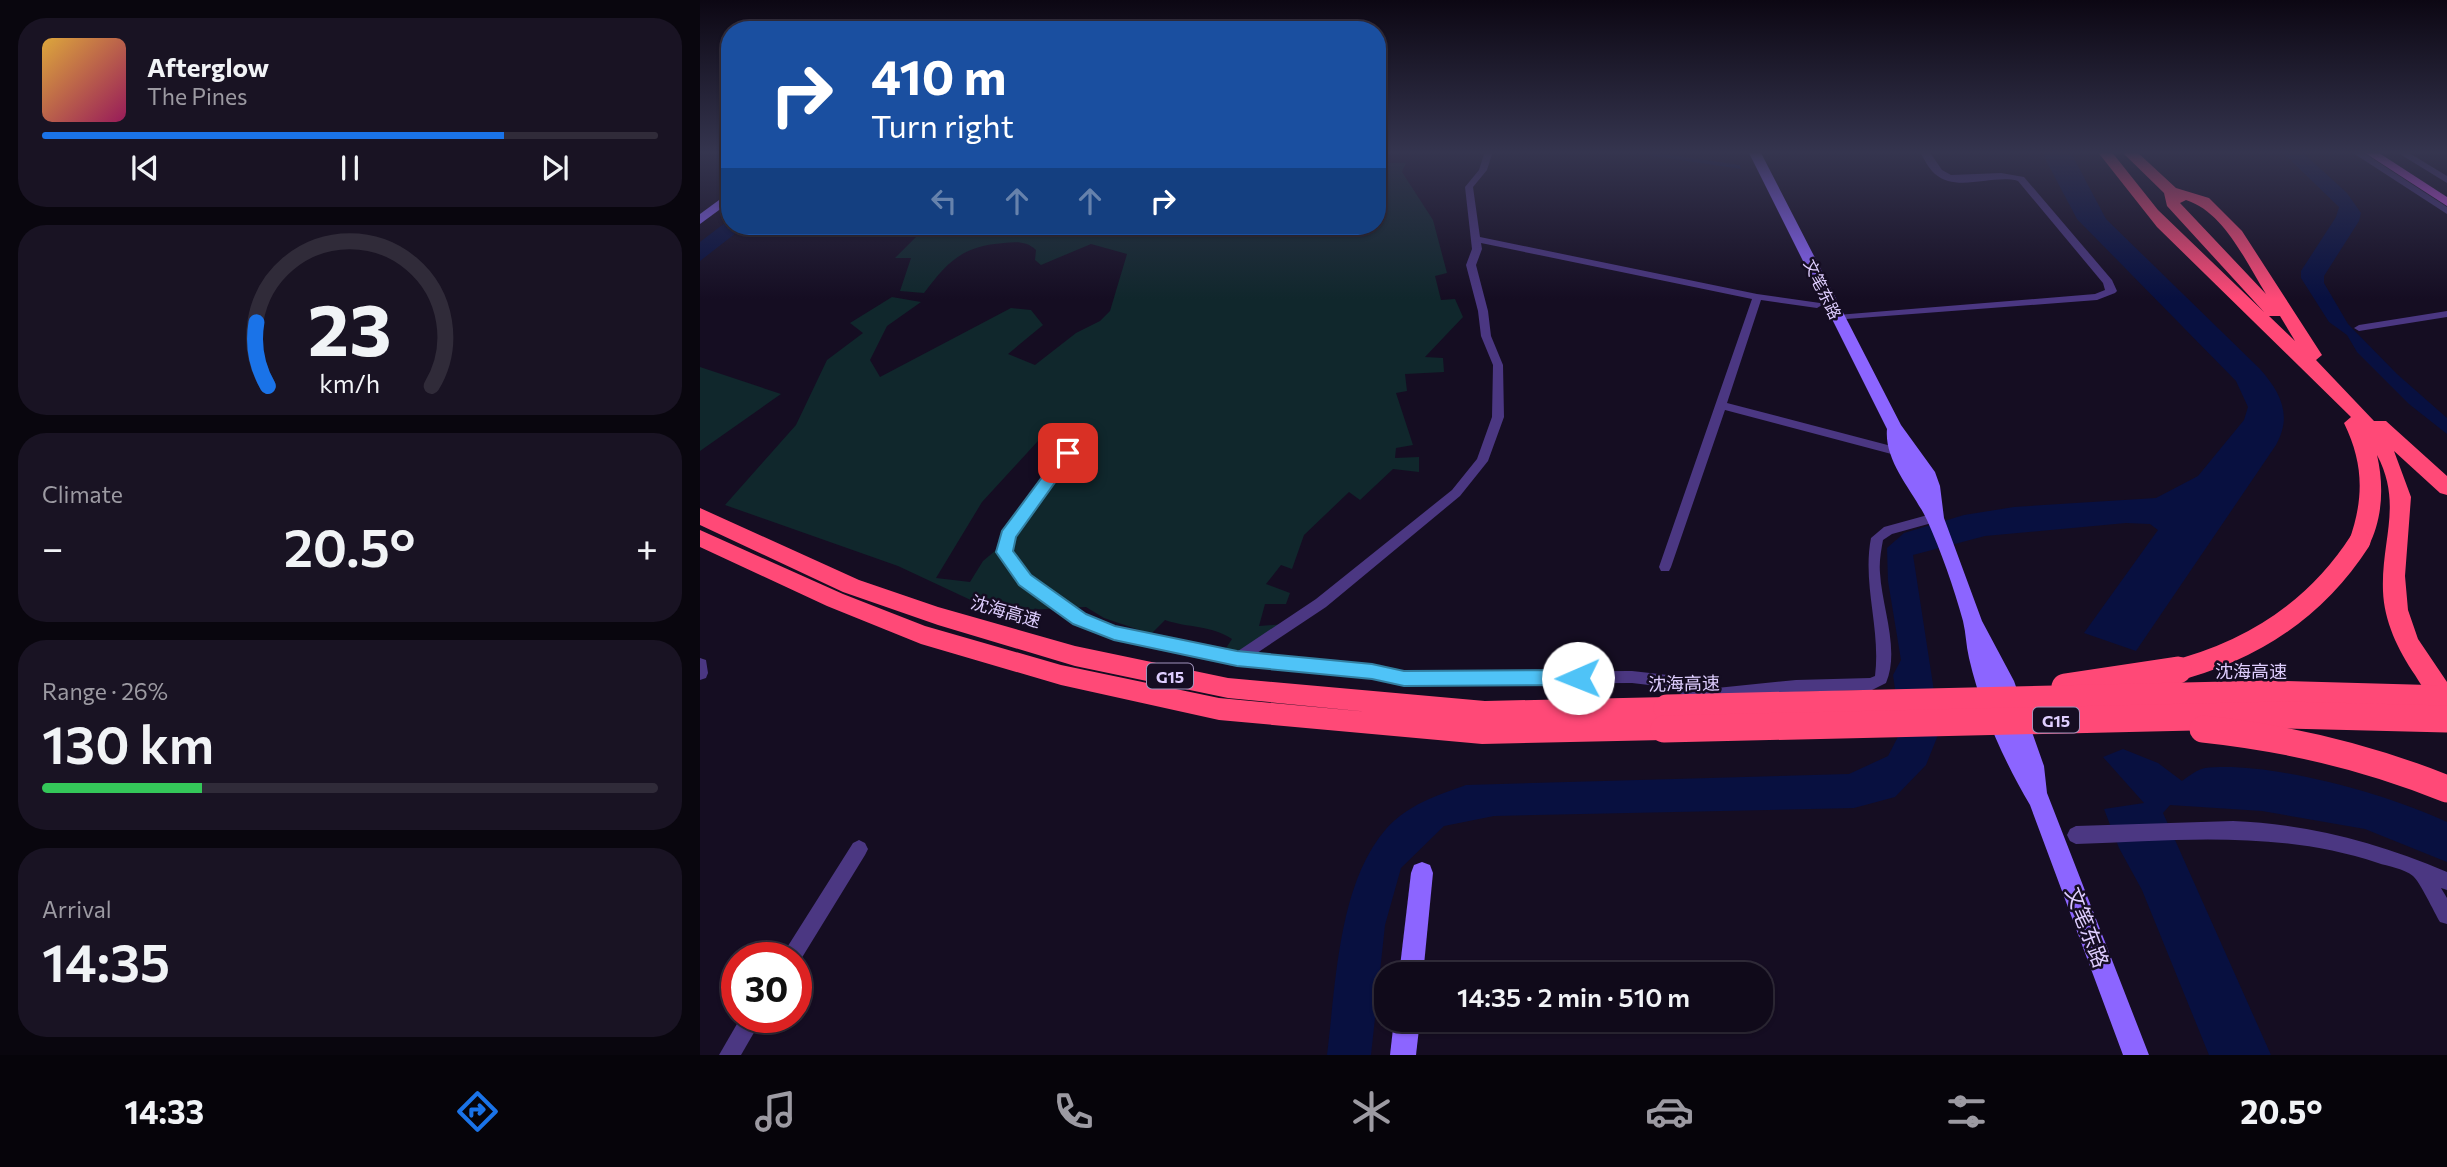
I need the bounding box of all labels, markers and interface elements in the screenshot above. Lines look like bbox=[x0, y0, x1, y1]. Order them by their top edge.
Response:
text: 410 m bbox=[871, 45, 1006, 105]
icon: right bbox=[756, 49, 847, 140]
text: Afterglow bbox=[147, 51, 269, 82]
text: The Pines bbox=[147, 82, 248, 110]
text: Turn right bbox=[871, 105, 1014, 145]
icon: previous bbox=[126, 149, 164, 187]
icon: pause bbox=[331, 149, 369, 187]
icon: next bbox=[536, 149, 574, 187]
icon: left bbox=[925, 182, 963, 220]
icon: ahead bbox=[998, 182, 1036, 220]
icon: ahead bbox=[1071, 182, 1109, 220]
icon: right bbox=[1144, 182, 1182, 220]
street label: 文笔东路 bbox=[1800, 256, 1846, 322]
text: 23 bbox=[308, 283, 392, 372]
text: km/h bbox=[320, 368, 380, 398]
pin bbox=[1038, 423, 1098, 483]
icon: arrive bbox=[1049, 434, 1087, 472]
text: Climate bbox=[42, 480, 123, 508]
text: 20.5° bbox=[284, 514, 415, 578]
text: − bbox=[42, 523, 64, 570]
text: + bbox=[636, 523, 658, 570]
street label: 沈海高速 bbox=[968, 591, 1044, 631]
position arrow bbox=[1541, 641, 1615, 715]
street label: 沈海高速 bbox=[2215, 660, 2287, 682]
road number: G15 bbox=[1147, 664, 1193, 688]
street label: 沈海高速 bbox=[1648, 671, 1720, 695]
text: Range · 26% bbox=[42, 677, 168, 705]
road number: G15 bbox=[2033, 708, 2079, 733]
text: 130 km bbox=[42, 711, 214, 775]
street label: 文笔东路 bbox=[2061, 883, 2115, 971]
text: Arrival bbox=[42, 895, 112, 923]
text: 14:35 bbox=[42, 929, 170, 993]
speed limit sign: 30 bbox=[721, 942, 812, 1033]
text: 14:35 · 2 min · 510 m bbox=[1457, 981, 1690, 1012]
icon: directions bbox=[453, 1087, 502, 1136]
icon: music bbox=[751, 1087, 800, 1136]
icon: phone bbox=[1049, 1087, 1098, 1136]
icon: climate bbox=[1347, 1087, 1396, 1136]
icon: car bbox=[1645, 1087, 1694, 1136]
icon: filters bbox=[1942, 1087, 1991, 1136]
text: 14:33 bbox=[124, 1091, 204, 1131]
text: 20.5° bbox=[2240, 1091, 2322, 1131]

